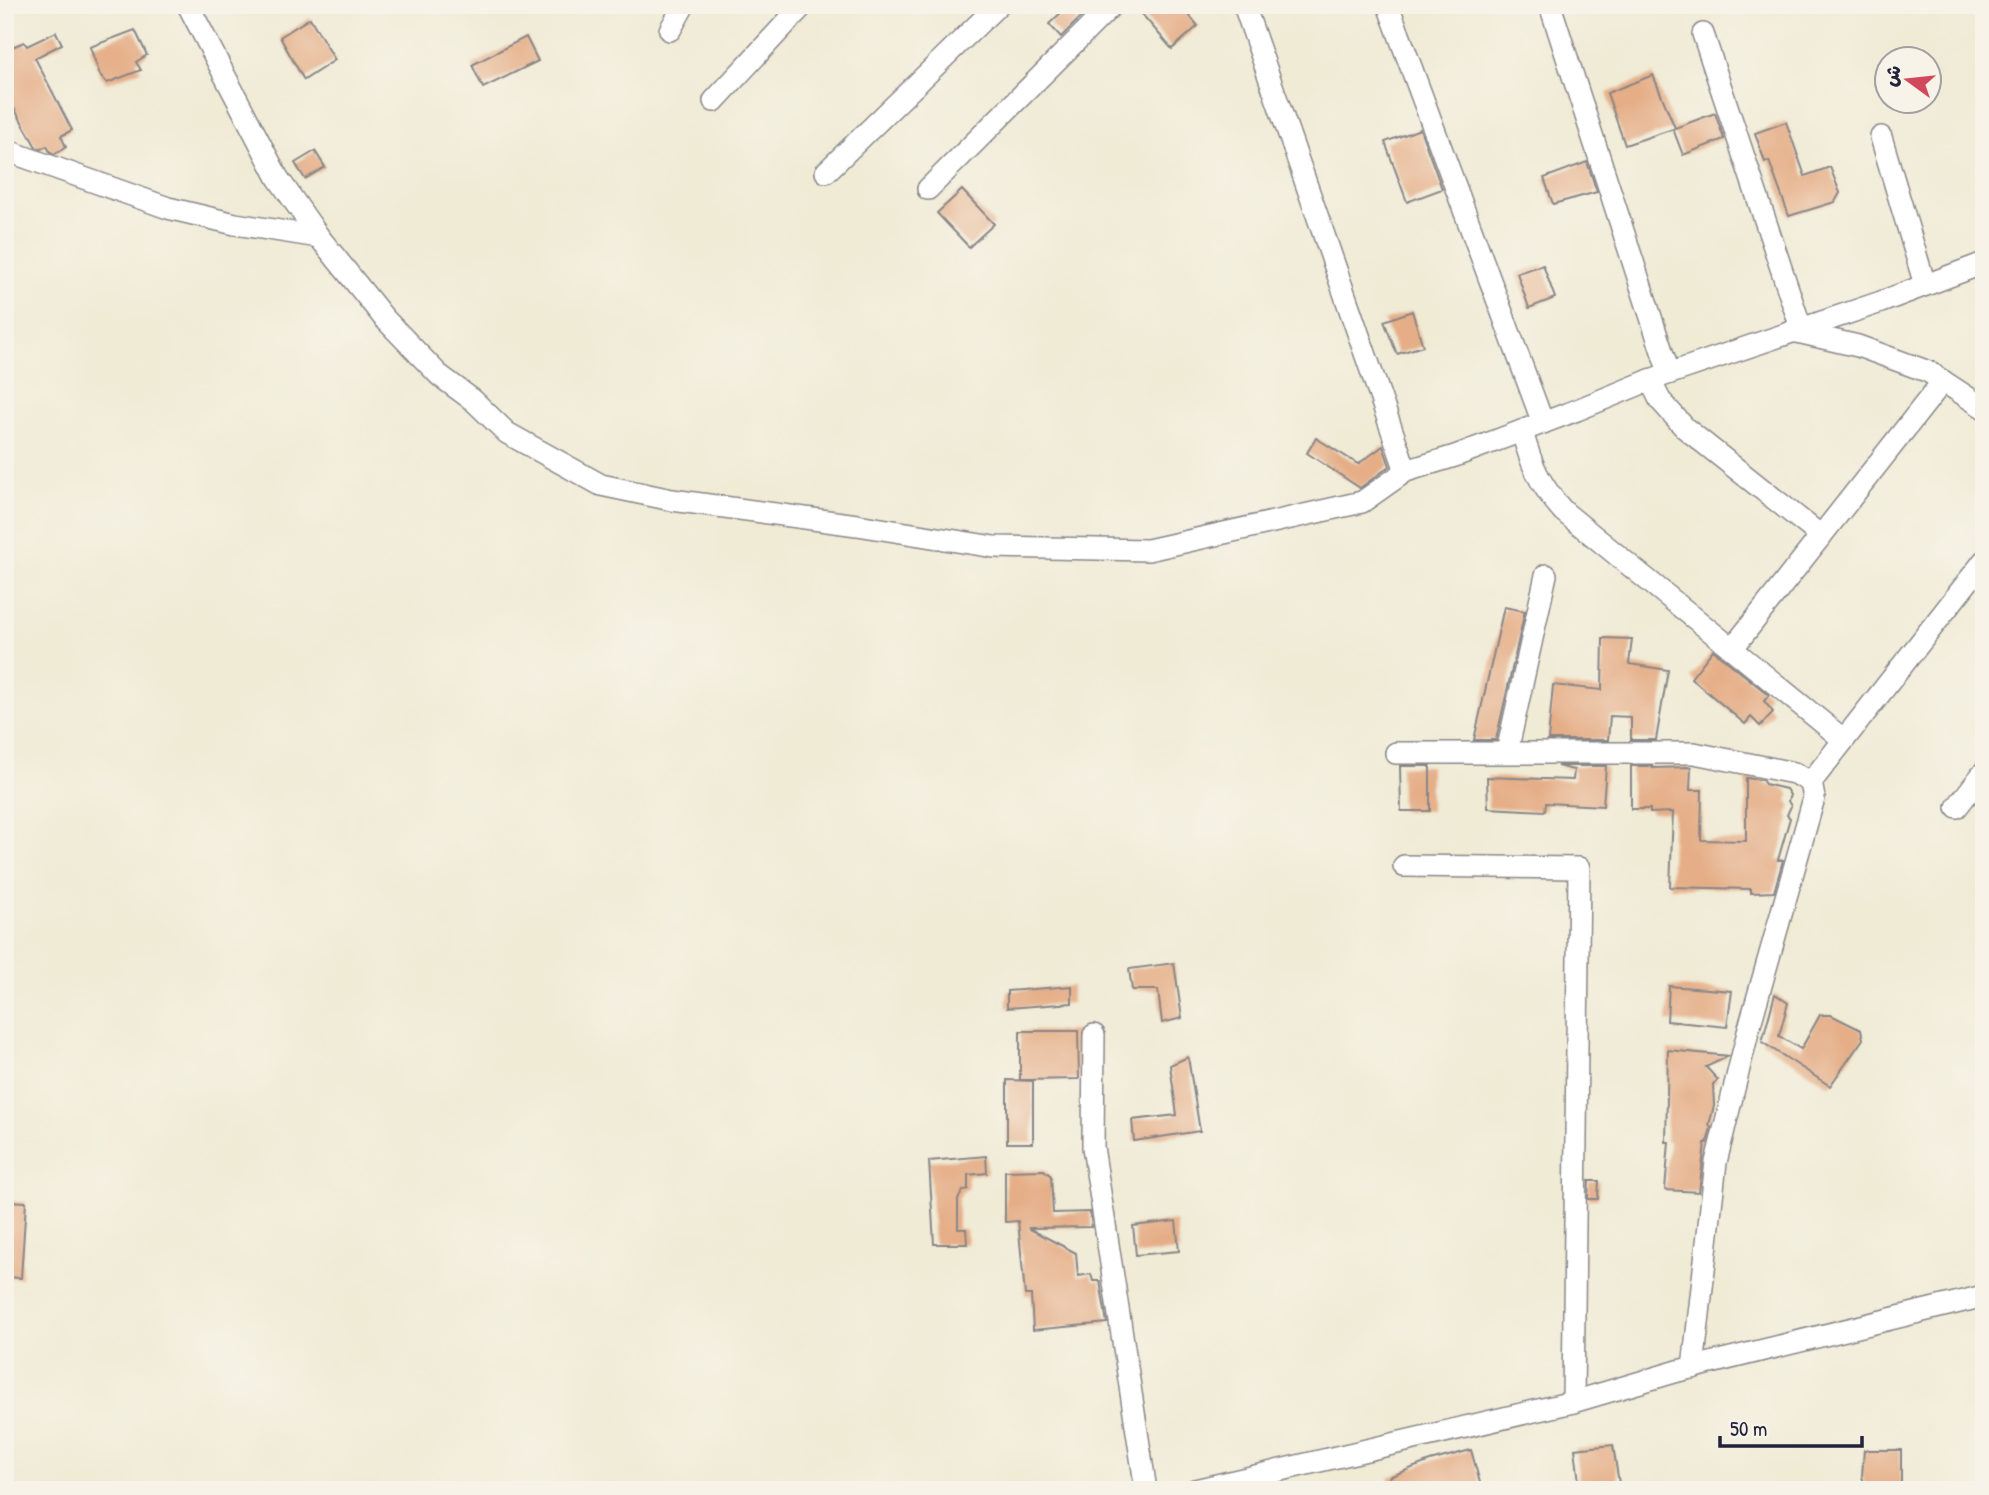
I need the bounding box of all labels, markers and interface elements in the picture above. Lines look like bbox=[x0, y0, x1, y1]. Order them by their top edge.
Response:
north arrow bbox=[1874, 46, 1944, 116]
text: ش bbox=[1876, 62, 1907, 89]
scale bar bbox=[1720, 1404, 1861, 1448]
text: 50 m bbox=[1730, 1414, 1767, 1443]

